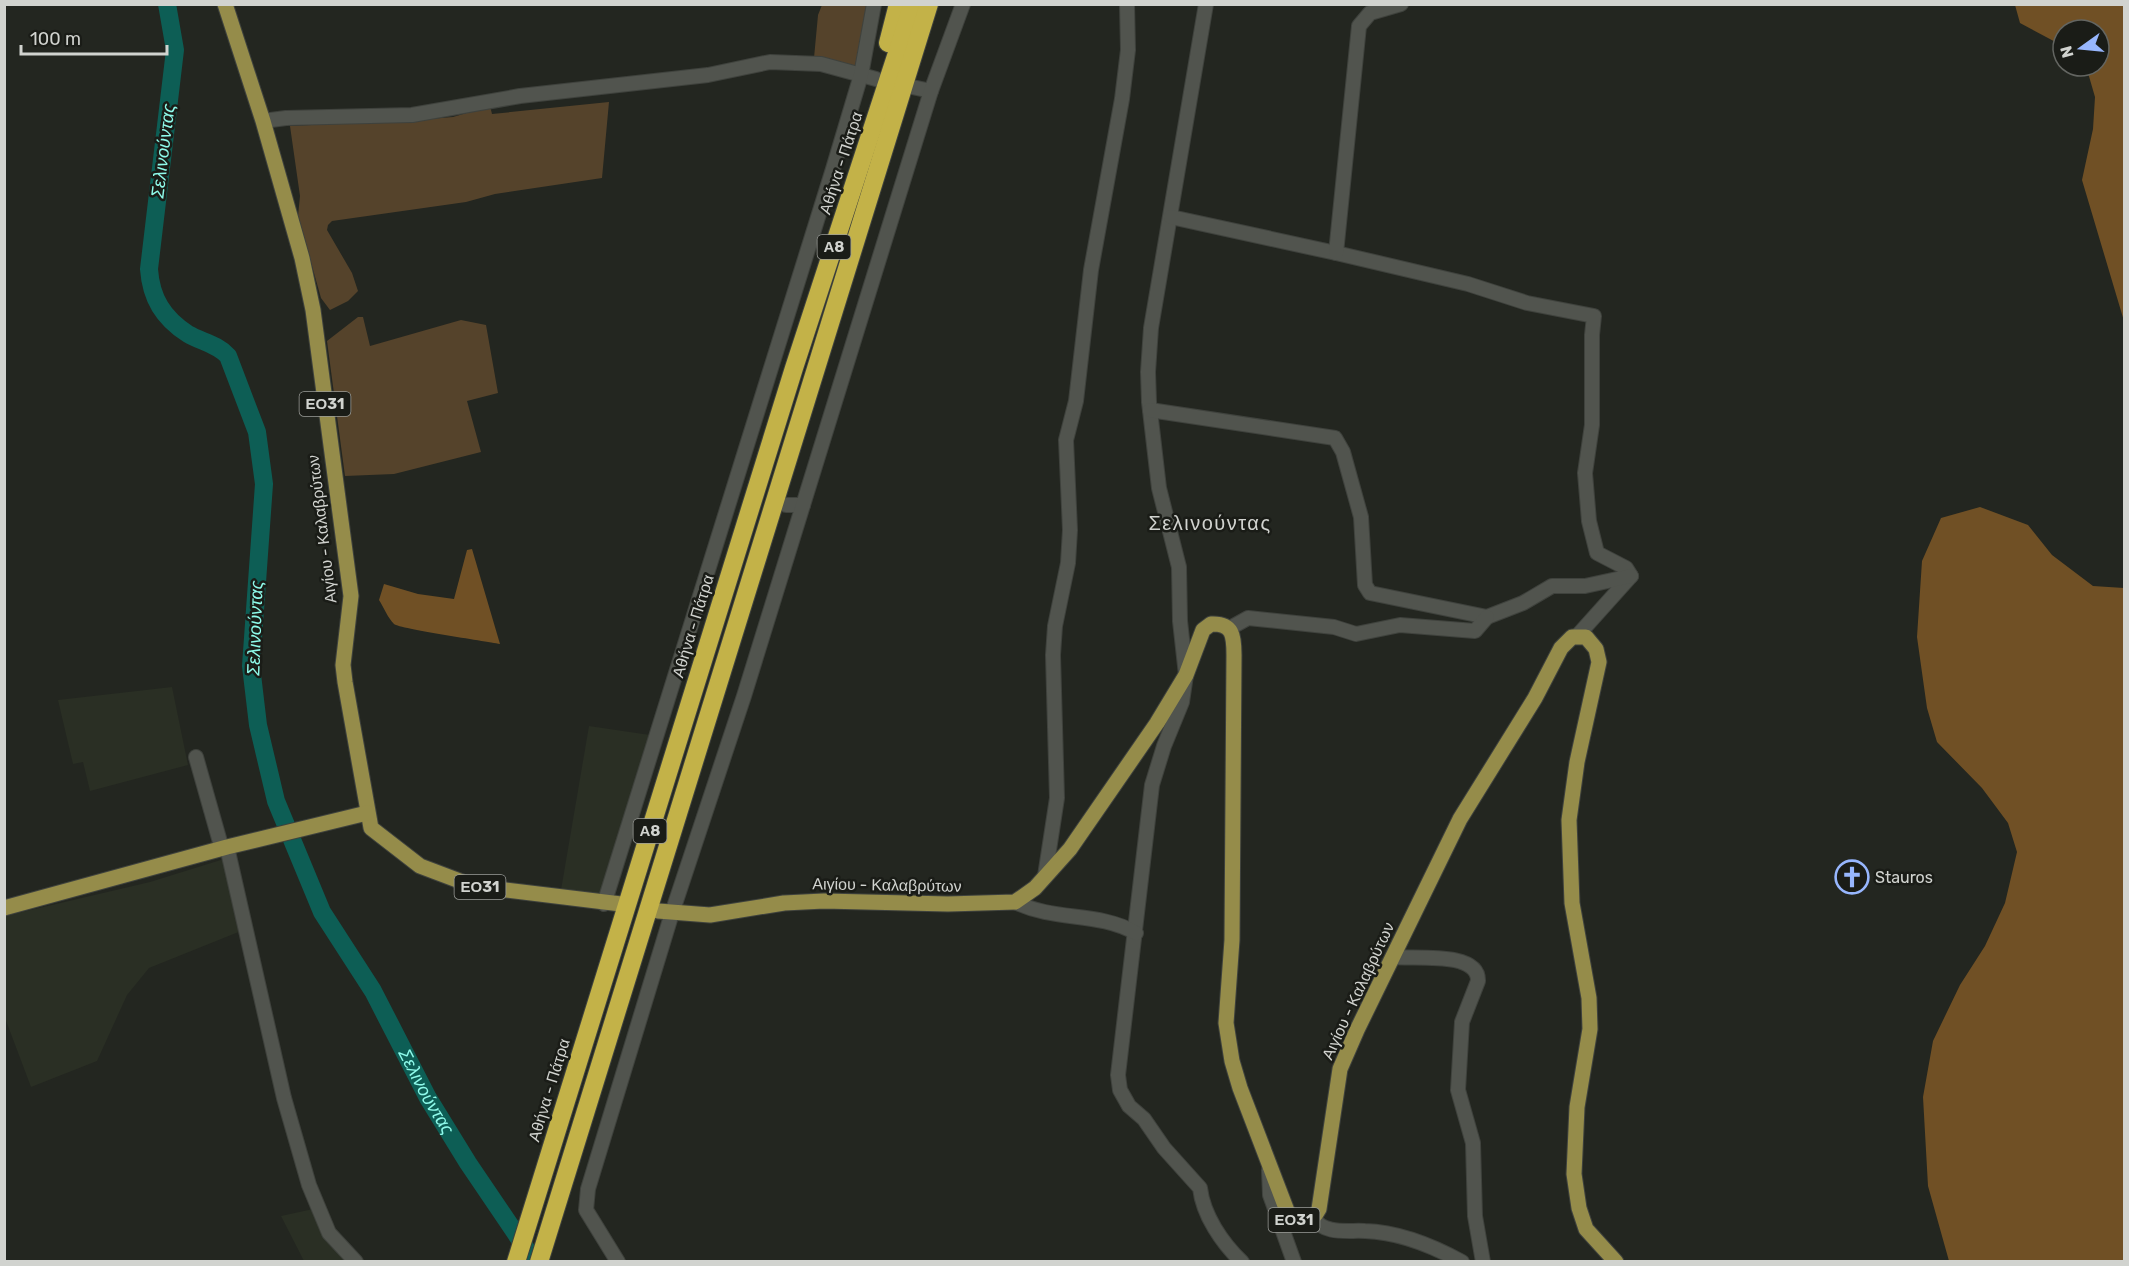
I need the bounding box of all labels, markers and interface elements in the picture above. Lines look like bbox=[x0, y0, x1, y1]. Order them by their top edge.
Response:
scale bar bbox=[21, 18, 166, 56]
north arrow bbox=[2051, 18, 2111, 78]
text: 100 m bbox=[30, 28, 81, 50]
text: N bbox=[2056, 44, 2078, 60]
water label: Σελινούντας bbox=[146, 102, 180, 200]
street label: Αθήνα - Πάτρα bbox=[815, 109, 867, 217]
road number: Α8 bbox=[818, 235, 850, 259]
road number: ΕΟ31 bbox=[300, 392, 350, 416]
street label: Αιγίου - Καλαβρύτων bbox=[303, 454, 341, 604]
district label: Σελινούντας bbox=[1148, 511, 1272, 535]
street label: Αθήνα - Πάτρα bbox=[668, 572, 718, 680]
water label: Σελινούντας bbox=[242, 580, 268, 677]
road number: Α8 bbox=[634, 819, 666, 843]
church icon: Stauros bbox=[1834, 859, 1870, 895]
place label: Stauros bbox=[1875, 868, 1933, 887]
street label: Αιγίου - Καλαβρύτων bbox=[812, 874, 962, 896]
road number: ΕΟ31 bbox=[454, 875, 506, 899]
street label: Αιγίου - Καλαβρύτων bbox=[1318, 919, 1398, 1063]
street label: Αθήνα - Πάτρα bbox=[524, 1036, 574, 1144]
water label: Σελινούντας bbox=[393, 1044, 459, 1139]
road number: ΕΟ31 bbox=[1268, 1208, 1320, 1232]

